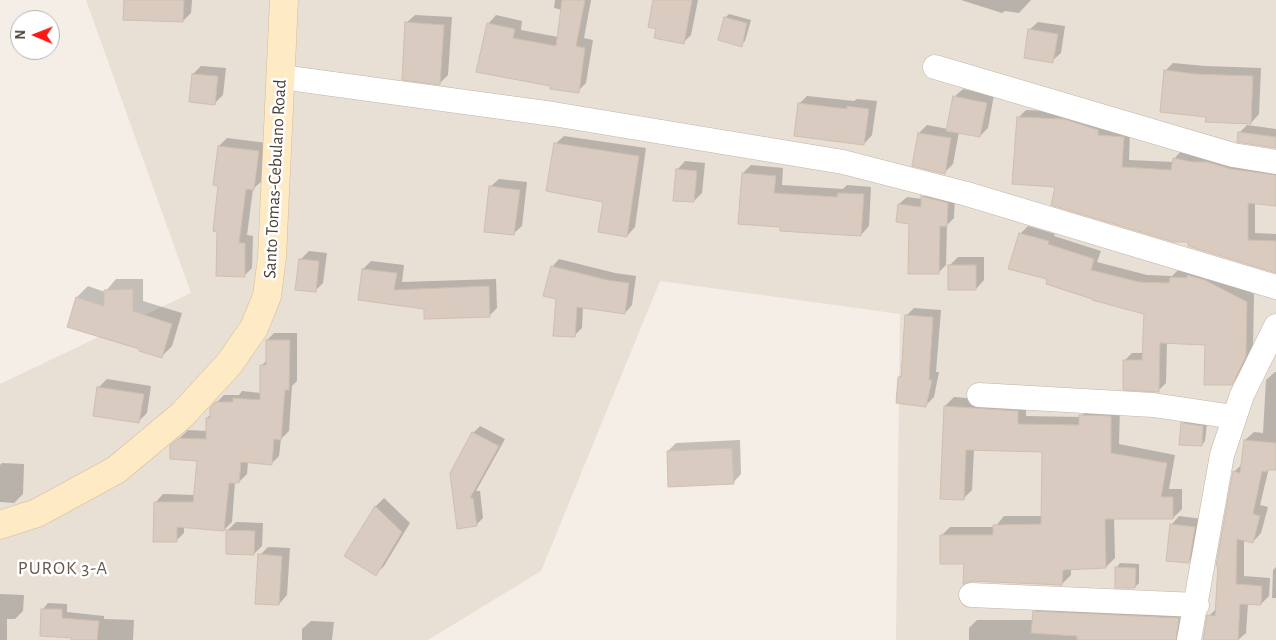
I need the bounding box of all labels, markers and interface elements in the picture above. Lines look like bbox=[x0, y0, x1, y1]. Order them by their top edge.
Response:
north arrow bbox=[10, 10, 60, 60]
text: N bbox=[14, 30, 28, 40]
street label: Santo Tomas-Cebulano Road bbox=[259, 79, 291, 279]
district label: PUROK 3-A bbox=[17, 557, 109, 579]

